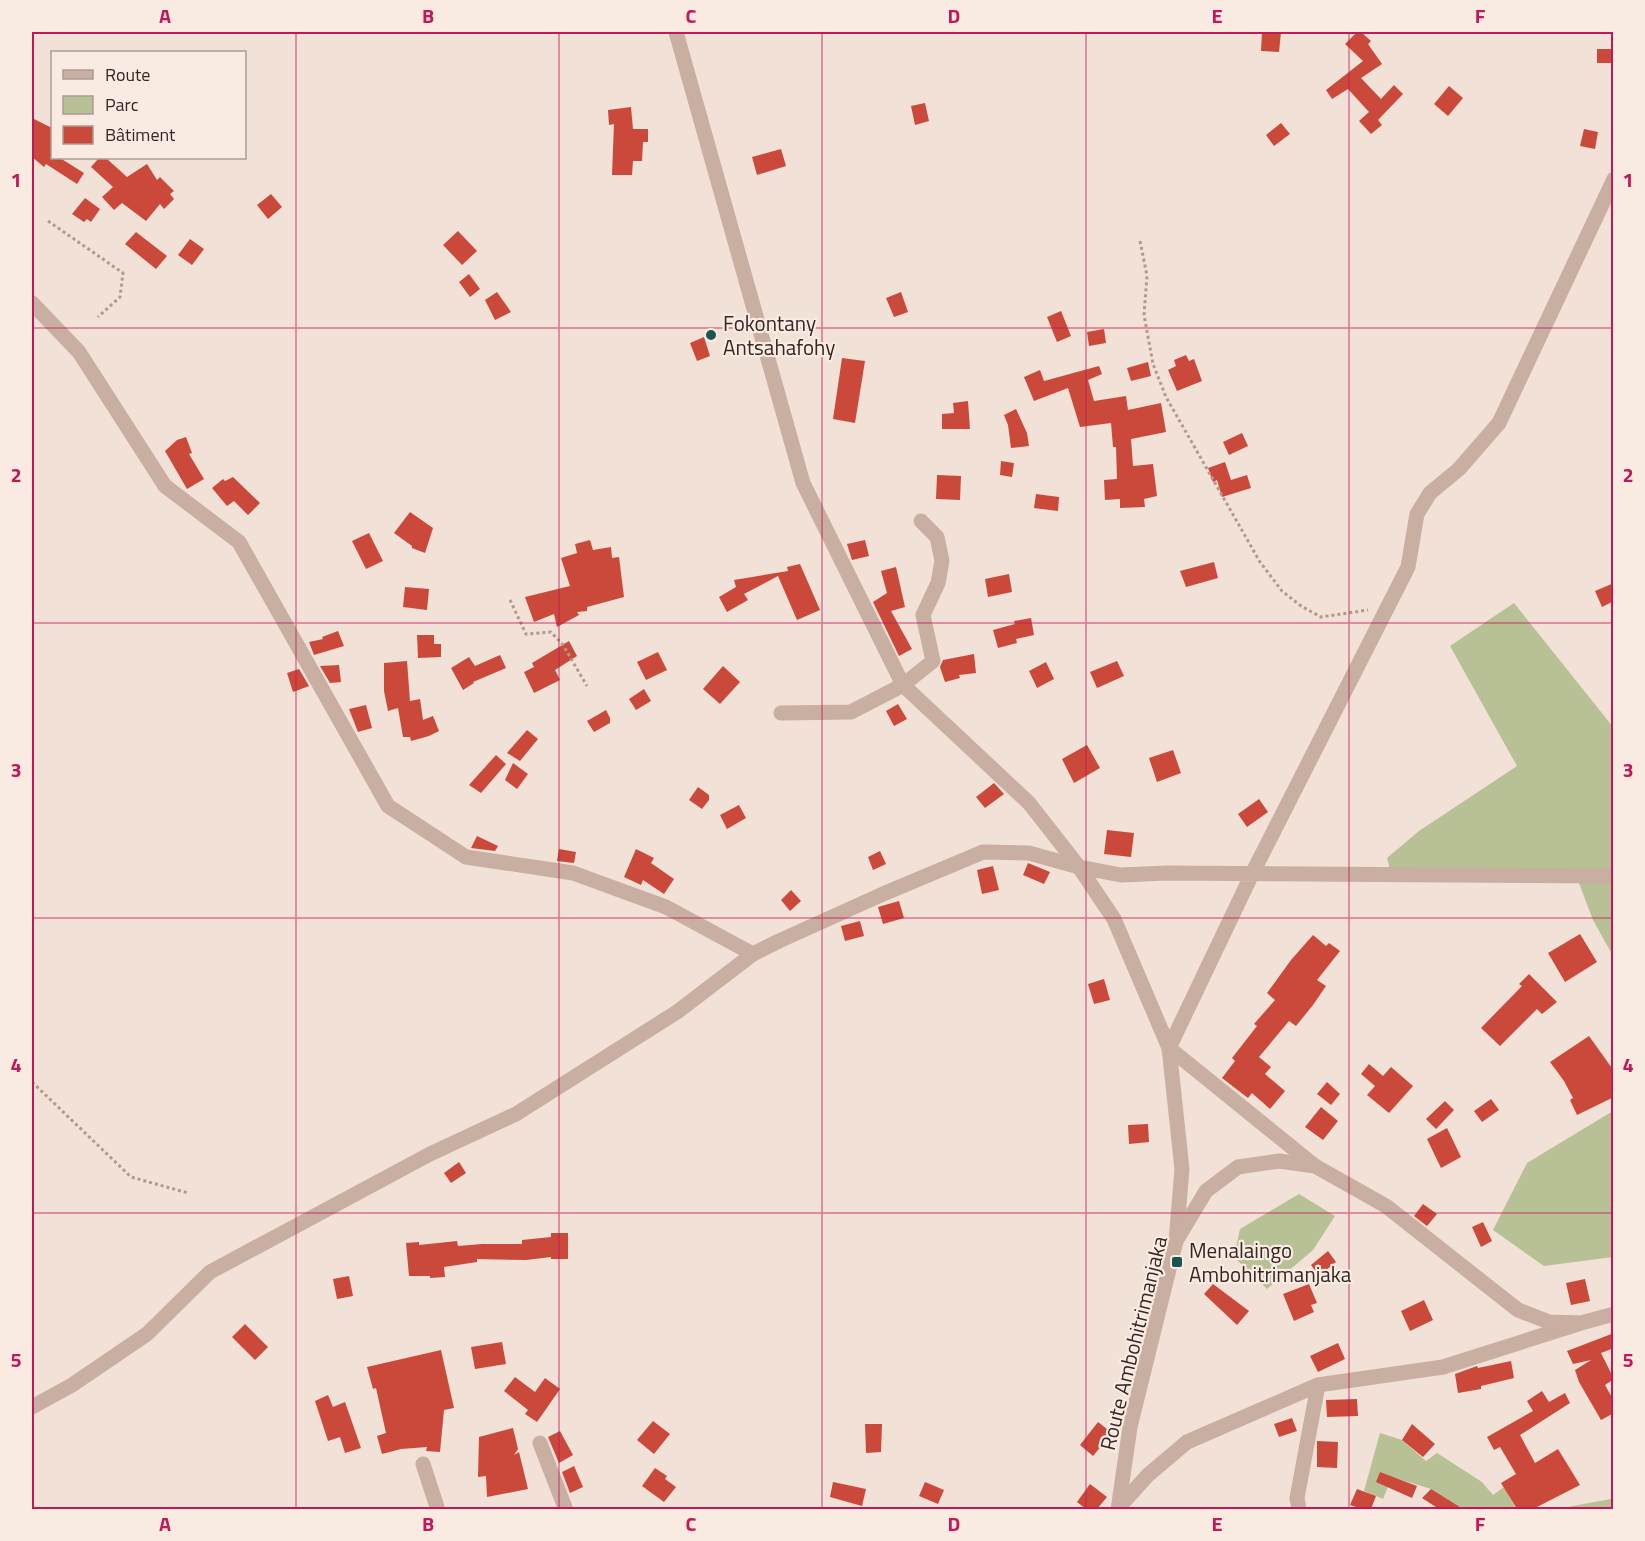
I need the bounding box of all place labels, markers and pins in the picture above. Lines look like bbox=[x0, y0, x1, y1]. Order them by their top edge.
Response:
place label: Fokontany Antsahafohy bbox=[723, 307, 835, 363]
marker: Fokontany Antsahafohy bbox=[704, 328, 718, 342]
place label: Menalaingo Ambohitrimanjaka bbox=[1189, 1234, 1352, 1290]
marker: Menalaingo Ambohitrimanjaka bbox=[1170, 1255, 1184, 1269]

